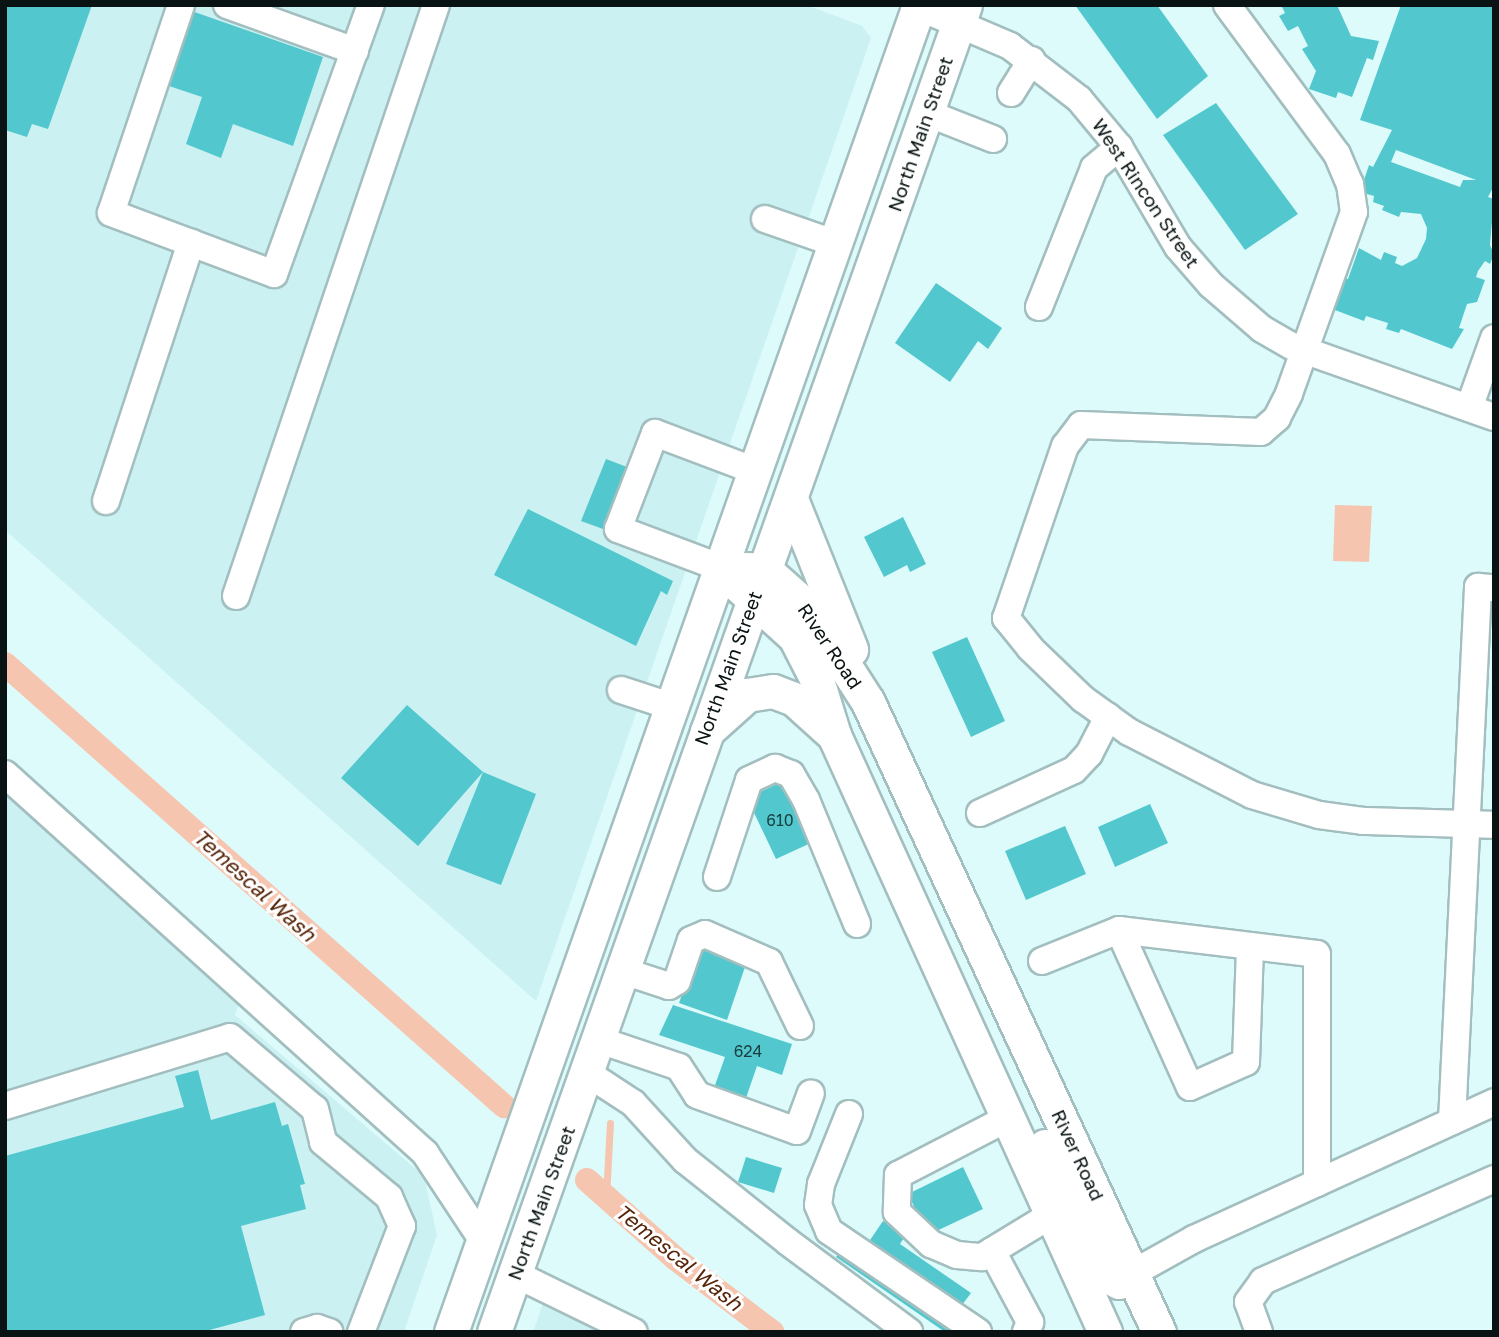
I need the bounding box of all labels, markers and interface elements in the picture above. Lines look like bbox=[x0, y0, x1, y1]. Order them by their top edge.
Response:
street label: North Main Street bbox=[883, 53, 957, 215]
street label: West Rincon Street bbox=[1088, 114, 1204, 272]
street label: North Main Street bbox=[689, 588, 767, 748]
street label: River Road bbox=[793, 599, 867, 693]
house number: 610 bbox=[766, 810, 794, 830]
water label: Temescal Wash bbox=[189, 824, 321, 946]
house number: 624 bbox=[734, 1041, 762, 1061]
street label: River Road bbox=[1047, 1106, 1109, 1204]
street label: North Main Street bbox=[502, 1123, 580, 1283]
water label: Temescal Wash bbox=[611, 1198, 747, 1316]

